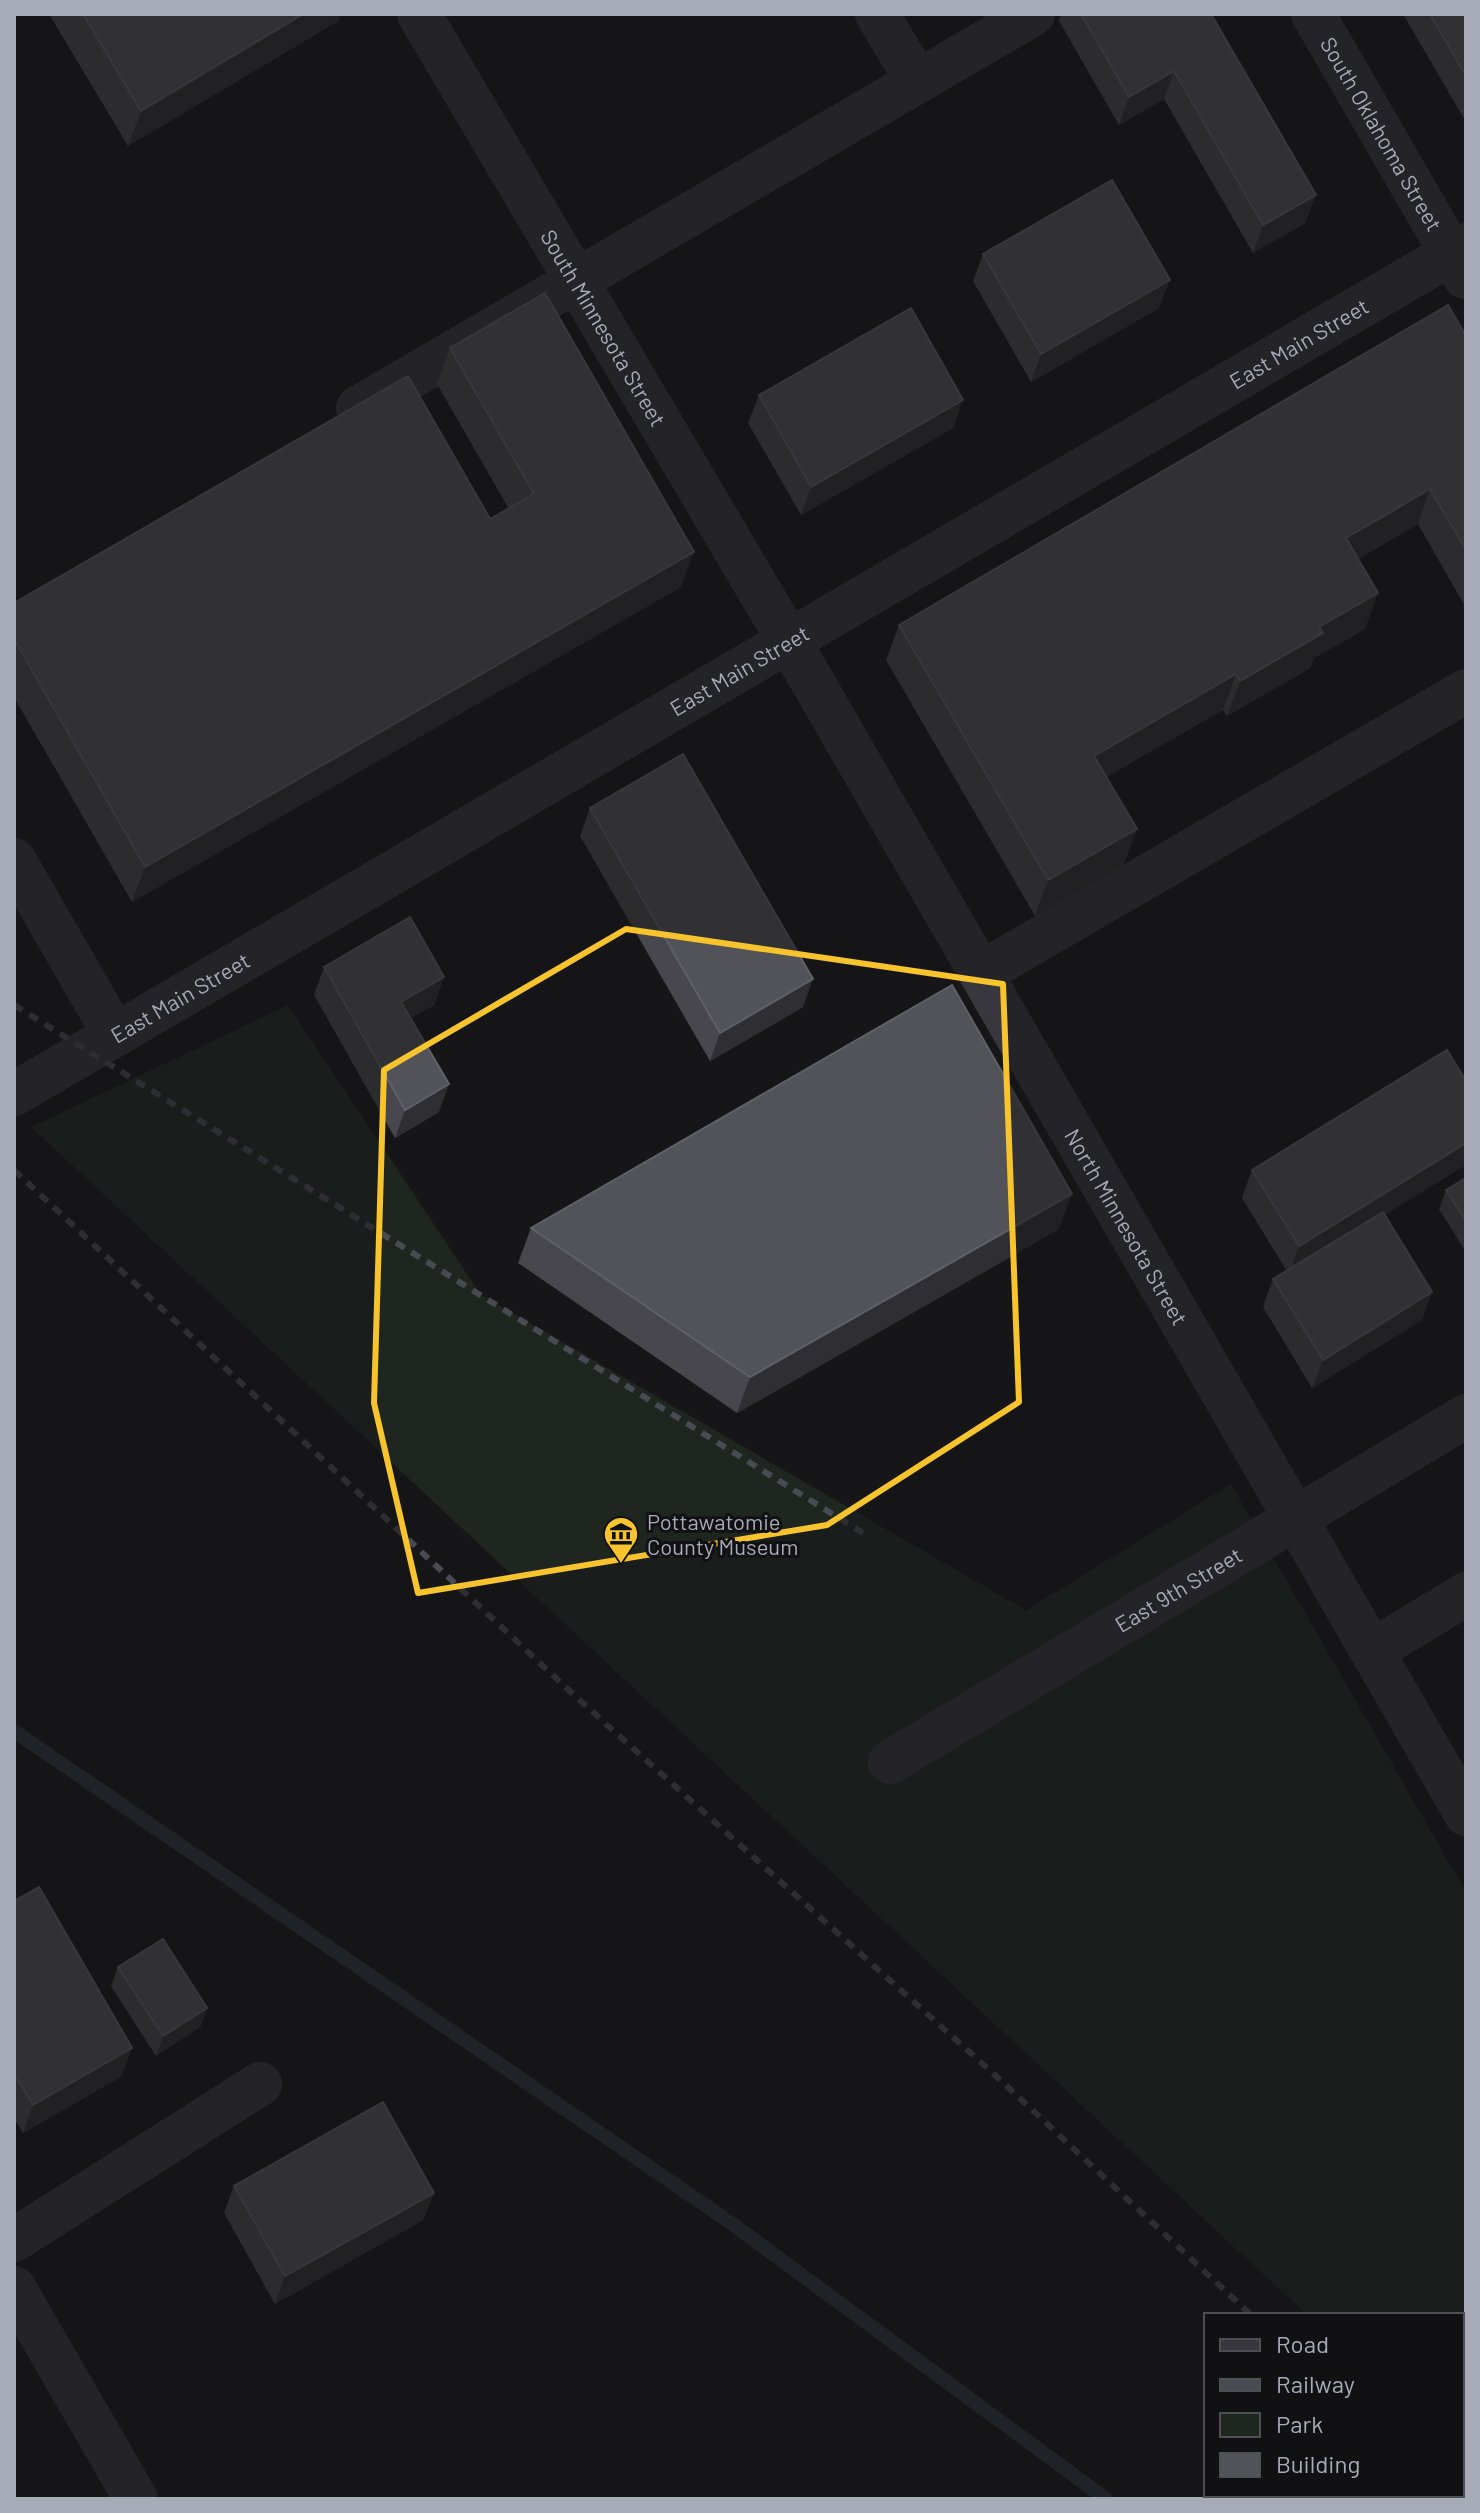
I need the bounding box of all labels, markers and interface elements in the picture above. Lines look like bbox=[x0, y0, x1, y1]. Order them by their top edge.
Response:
street label: South Oklahoma Street bbox=[1316, 32, 1448, 235]
street label: South Minnesota Street bbox=[536, 225, 672, 430]
street label: East Main Street bbox=[1224, 292, 1373, 394]
street label: East Main Street bbox=[665, 619, 813, 721]
street label: East Main Street bbox=[106, 946, 254, 1048]
street label: North Minnesota Street bbox=[1060, 1124, 1194, 1329]
place label: Pottawatomie County Museum bbox=[647, 1508, 798, 1559]
museum icon: Pottawatomie County Museum bbox=[602, 1515, 640, 1565]
street label: East 9th Street bbox=[1110, 1541, 1246, 1637]
legend bbox=[1204, 2313, 1464, 2497]
text: Road bbox=[1276, 2329, 1329, 2358]
text: Railway bbox=[1276, 2369, 1355, 2398]
text: Park bbox=[1276, 2409, 1323, 2438]
text: Building bbox=[1276, 2449, 1360, 2478]

